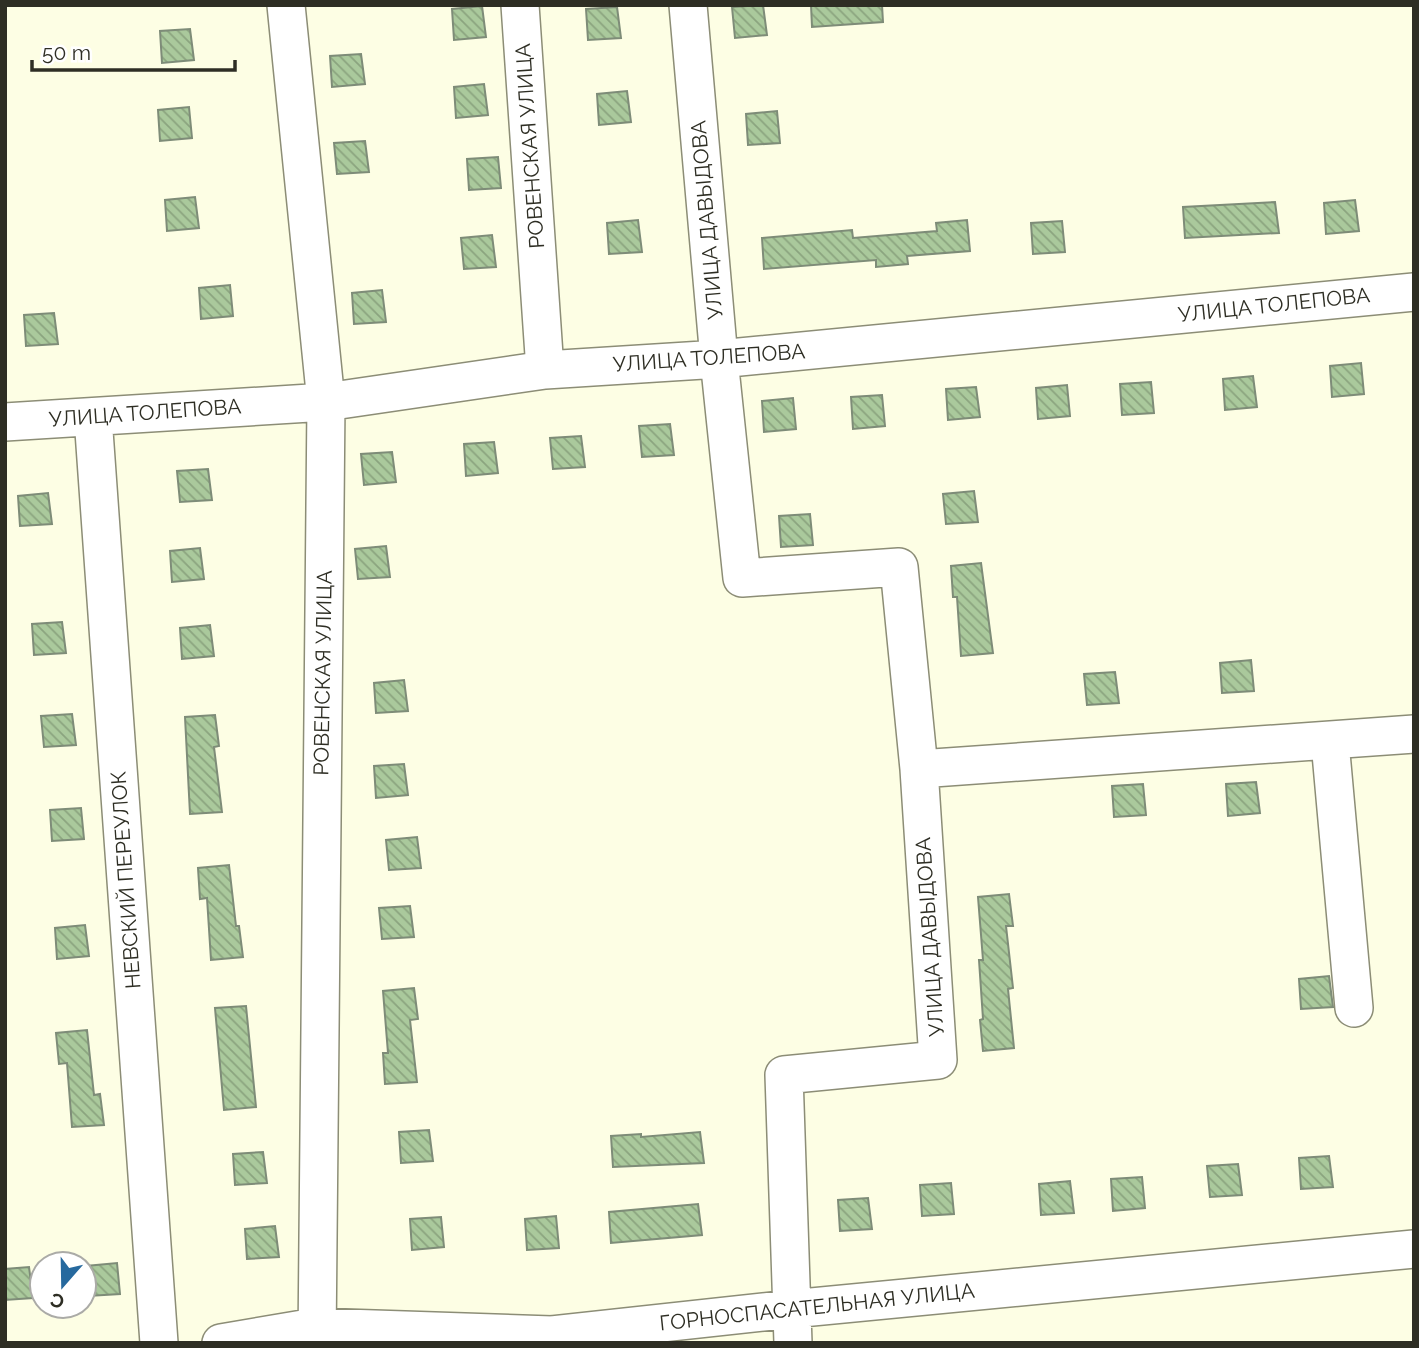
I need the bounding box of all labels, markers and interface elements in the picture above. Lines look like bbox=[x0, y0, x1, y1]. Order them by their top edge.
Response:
scale bar bbox=[32, 28, 234, 72]
text: 50 m bbox=[42, 40, 91, 65]
street label: РОВЕНСКАЯ УЛИЦА bbox=[510, 43, 549, 249]
street label: УЛИЦА ДАВЫДОВА bbox=[685, 120, 728, 321]
street label: УЛИЦА ТОЛЕПОВА bbox=[1177, 282, 1371, 327]
street label: УЛИЦА ТОЛЕПОВА bbox=[612, 338, 806, 377]
street label: УЛИЦА ТОЛЕПОВА bbox=[48, 393, 242, 432]
street label: РОВЕНСКАЯ УЛИЦА bbox=[308, 570, 337, 776]
street label: НЕВСКИЙ ПЕРЕУЛОК bbox=[105, 770, 146, 990]
street label: УЛИЦА ДАВЫДОВА bbox=[910, 837, 949, 1037]
north arrow bbox=[28, 1250, 98, 1320]
street label: ГОРНОСПАСАТЕЛЬНАЯ УЛИЦА bbox=[658, 1278, 976, 1335]
text: С bbox=[47, 1288, 67, 1314]

